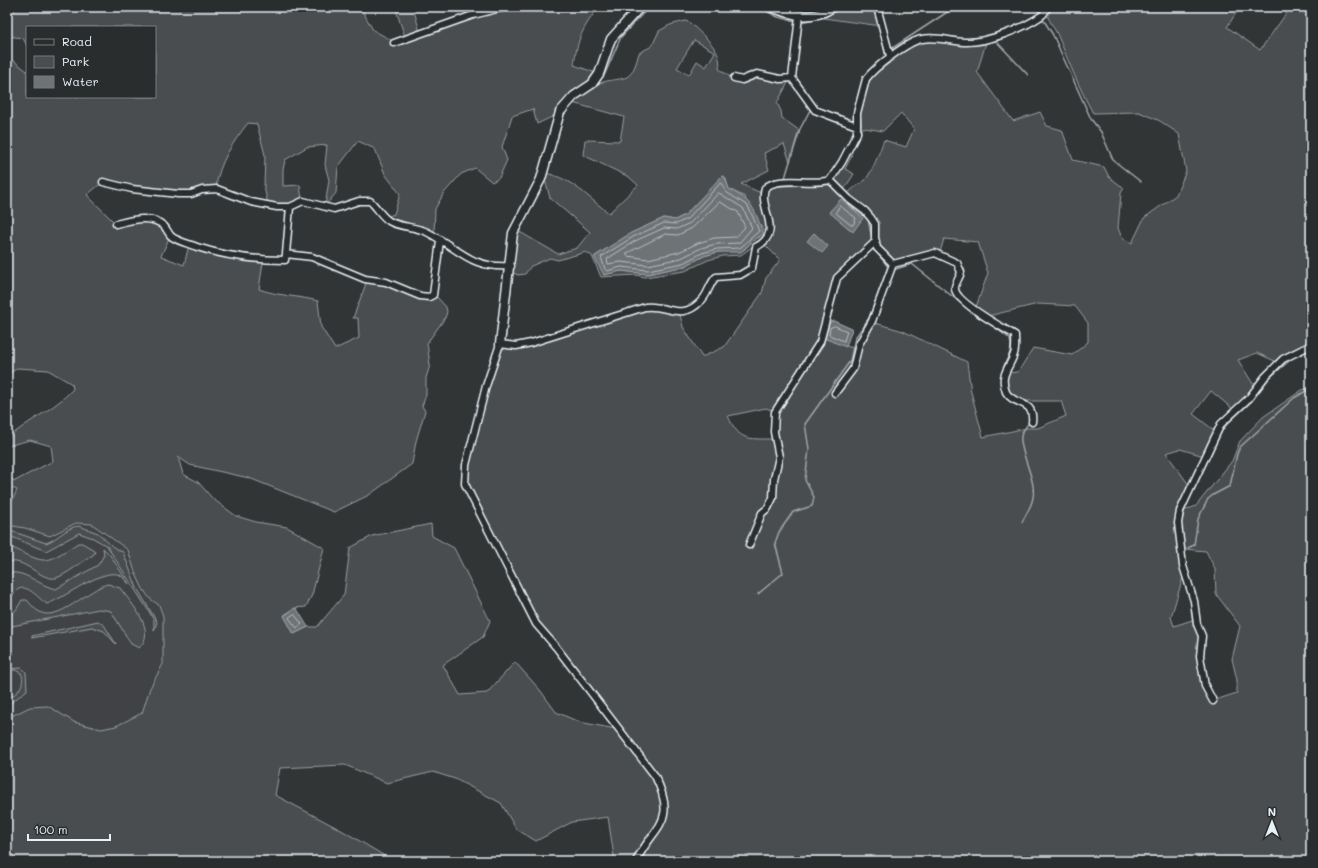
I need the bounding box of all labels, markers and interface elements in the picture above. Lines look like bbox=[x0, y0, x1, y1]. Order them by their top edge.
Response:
legend bbox=[26, 26, 156, 98]
text: Road bbox=[62, 33, 92, 49]
text: Park bbox=[62, 53, 89, 69]
text: Water bbox=[62, 73, 99, 89]
north arrow bbox=[1252, 802, 1292, 842]
text: N bbox=[1268, 804, 1276, 819]
scale bar bbox=[28, 816, 110, 842]
text: 100 m bbox=[34, 821, 68, 837]

